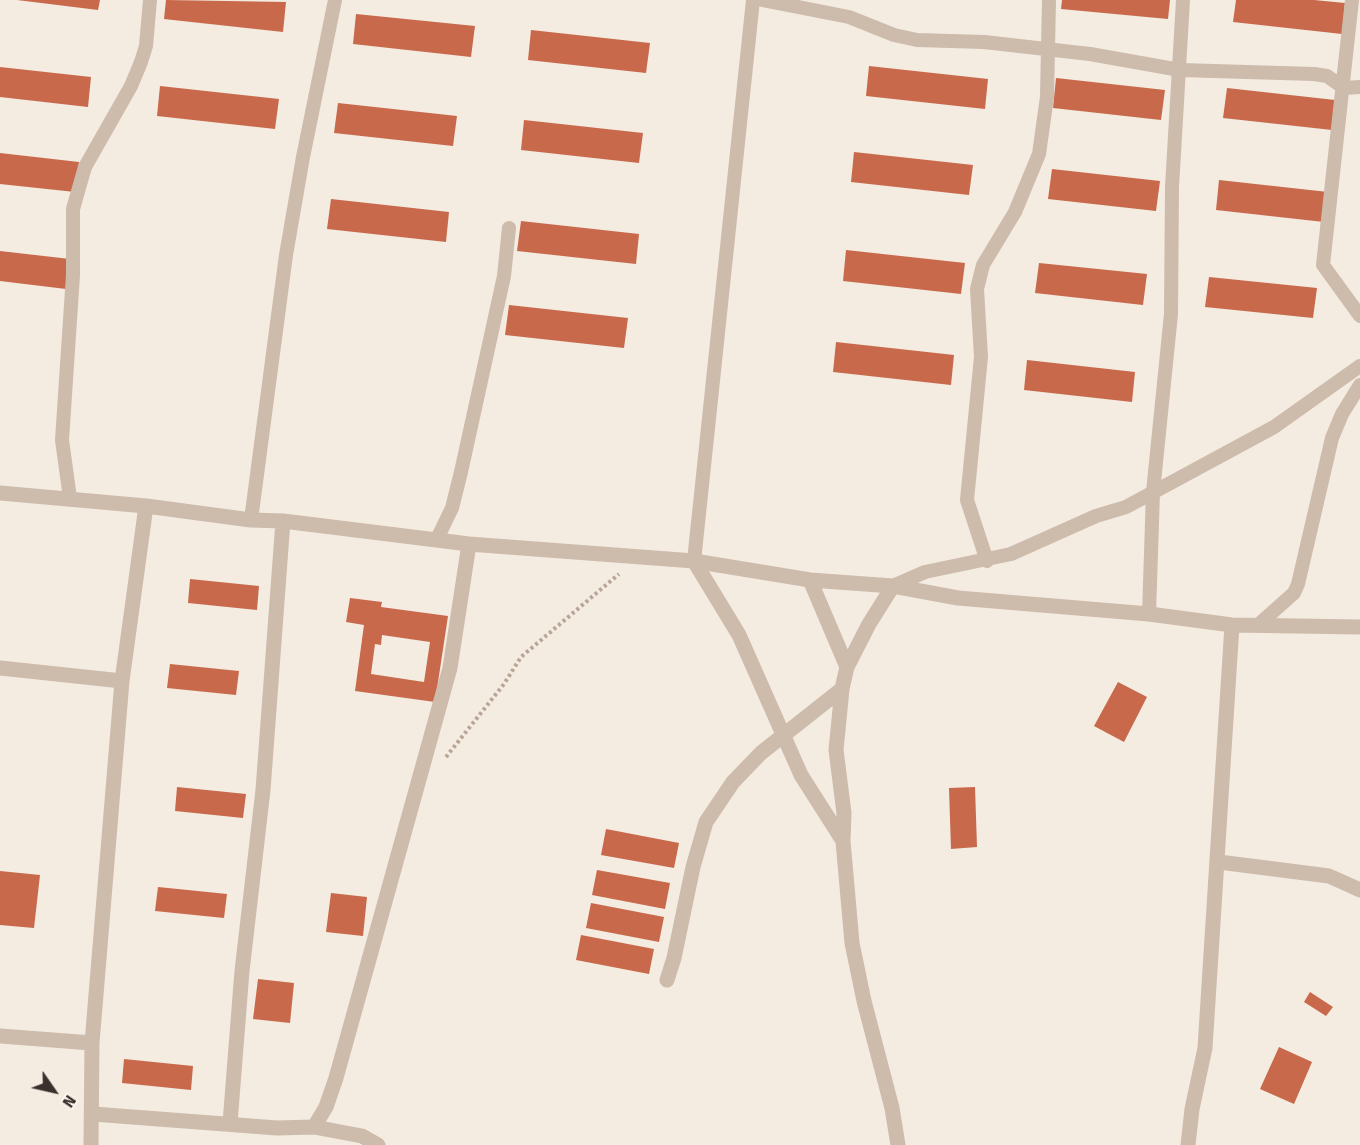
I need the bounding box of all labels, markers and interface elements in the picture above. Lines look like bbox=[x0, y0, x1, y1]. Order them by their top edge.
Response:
north arrow bbox=[24, 1061, 84, 1121]
text: N bbox=[58, 1092, 80, 1111]

